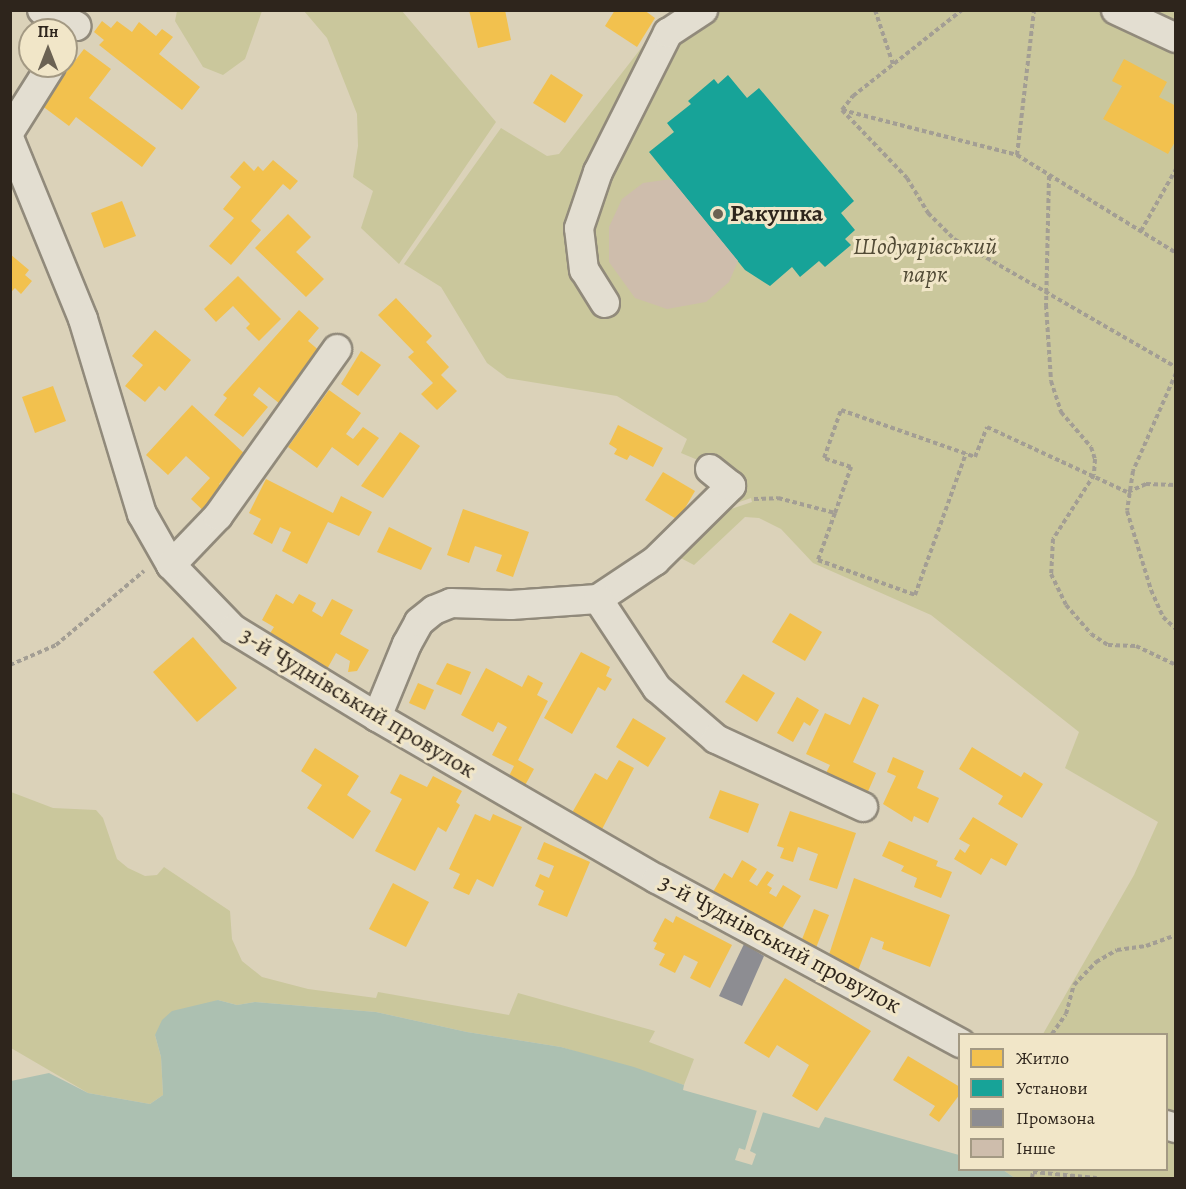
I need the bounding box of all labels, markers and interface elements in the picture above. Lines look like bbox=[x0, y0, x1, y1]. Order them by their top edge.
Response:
north arrow bbox=[18, 18, 78, 78]
text: Пн bbox=[38, 21, 58, 43]
place label: Ракушка bbox=[730, 200, 823, 228]
marker: Ракушка bbox=[711, 207, 725, 221]
park label: Шодуарівський парк bbox=[853, 233, 997, 289]
street label: 3-й Чуднівський провулок bbox=[235, 621, 481, 785]
street label: 3-й Чуднівський провулок bbox=[654, 868, 906, 1020]
legend bbox=[958, 1033, 1168, 1171]
text: Житло bbox=[1016, 1046, 1069, 1070]
text: Установи bbox=[1016, 1076, 1088, 1100]
text: Промзона bbox=[1016, 1106, 1095, 1130]
text: Інше bbox=[1016, 1136, 1056, 1160]

